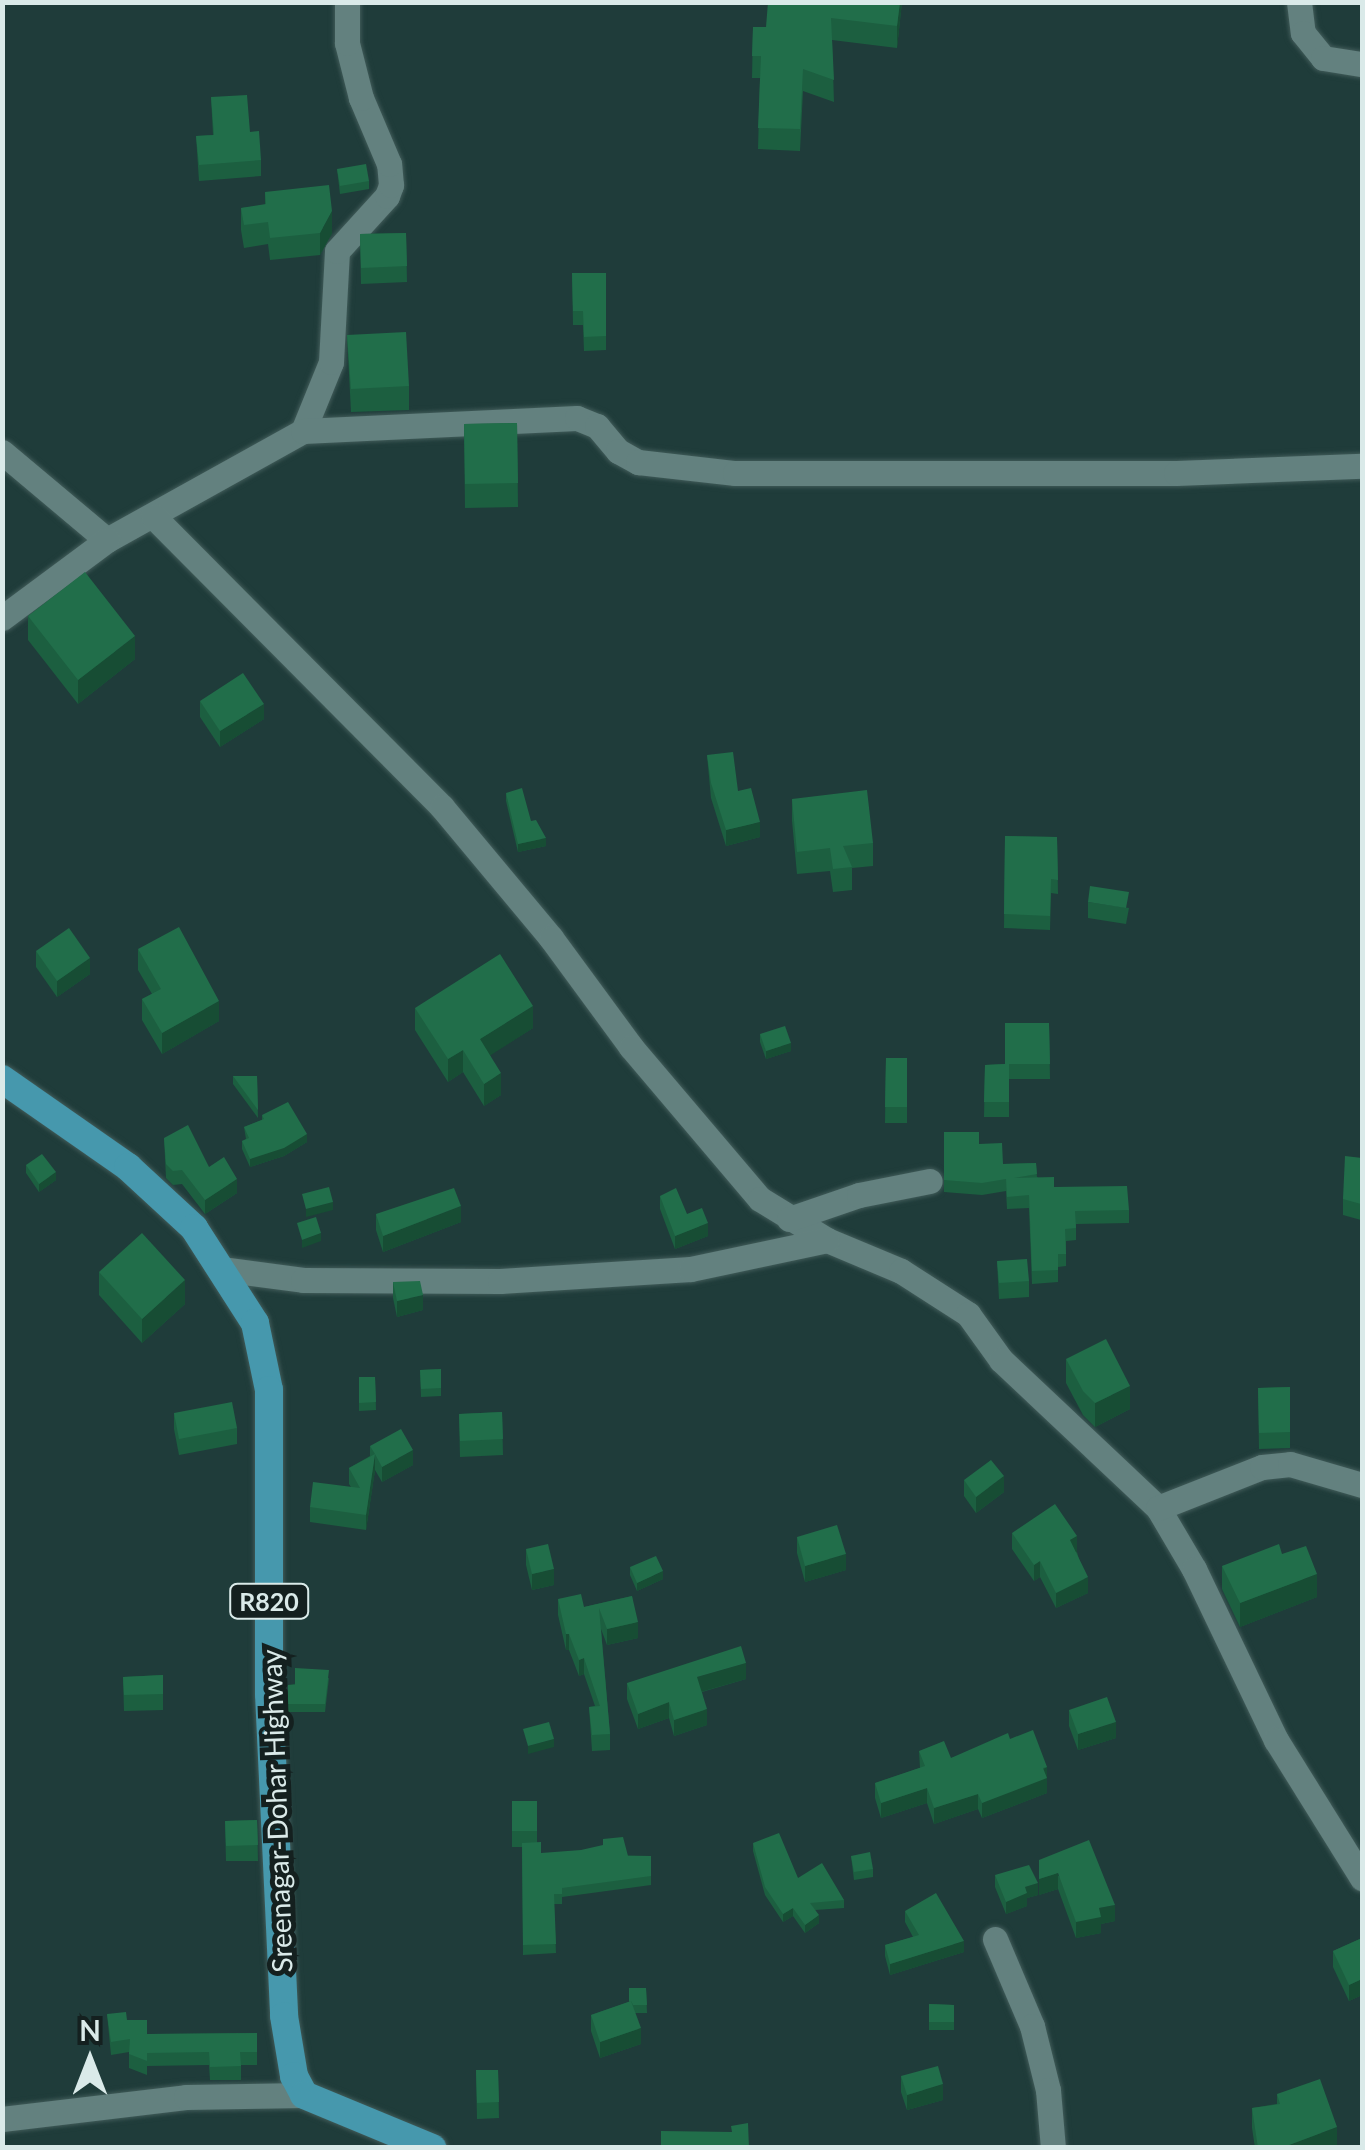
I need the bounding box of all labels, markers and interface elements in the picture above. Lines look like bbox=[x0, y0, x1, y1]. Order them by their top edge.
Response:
road number: R820 bbox=[229, 1581, 309, 1621]
street label: Sreenagar-Dohar Highway bbox=[254, 1649, 298, 1973]
north arrow bbox=[40, 2010, 140, 2110]
text: N bbox=[79, 2013, 101, 2047]

